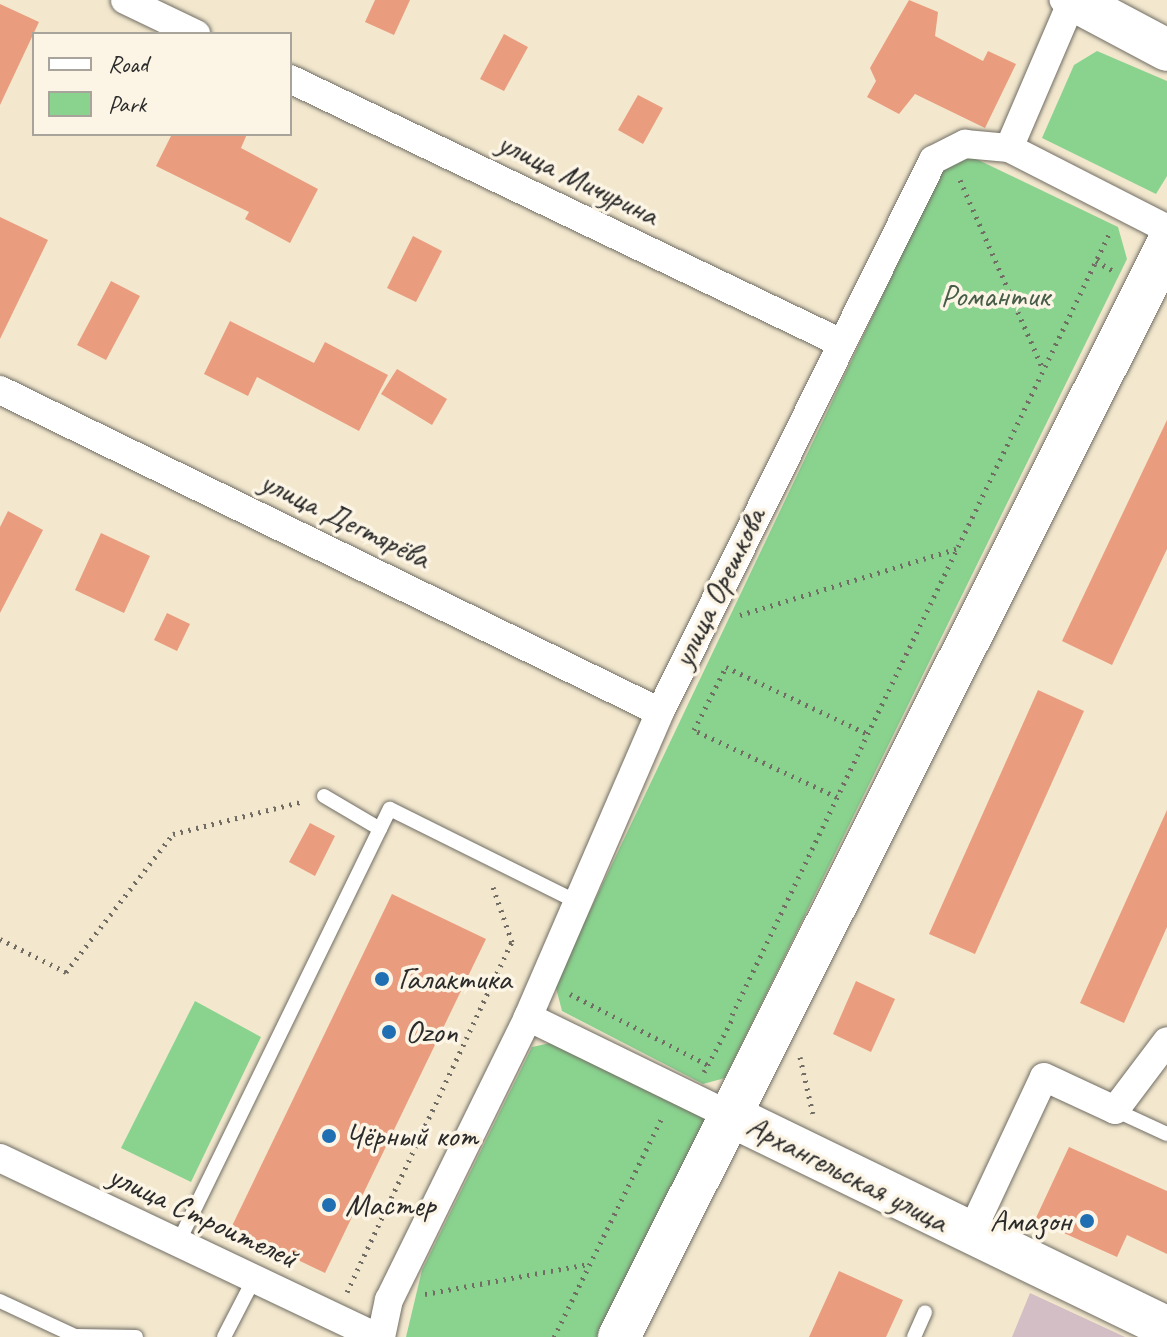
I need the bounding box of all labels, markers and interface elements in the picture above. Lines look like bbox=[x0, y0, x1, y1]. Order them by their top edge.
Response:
legend bbox=[32, 32, 292, 136]
text: Road bbox=[108, 49, 148, 79]
text: Park bbox=[108, 89, 146, 119]
street label: улица Мичурина bbox=[491, 123, 665, 235]
park label: Романтик bbox=[941, 277, 1049, 315]
street label: улица Дегтярёва bbox=[252, 462, 438, 578]
street label: улица Орешкова bbox=[664, 503, 774, 673]
place label: Галактика bbox=[398, 960, 512, 998]
marker: Галактика bbox=[373, 970, 391, 988]
place label: Ozon bbox=[405, 1013, 458, 1051]
marker: Ozon bbox=[380, 1023, 398, 1041]
street label: Архангельская улица bbox=[739, 1106, 955, 1242]
place label: Чёрный кот bbox=[345, 1117, 478, 1155]
marker: Чёрный кот bbox=[320, 1127, 338, 1145]
street label: улица Строителей bbox=[104, 1157, 302, 1277]
place label: Мастер bbox=[345, 1186, 435, 1224]
marker: Мастер bbox=[320, 1196, 338, 1214]
place label: Амазон bbox=[990, 1202, 1071, 1240]
marker: Амазон bbox=[1078, 1212, 1096, 1230]

